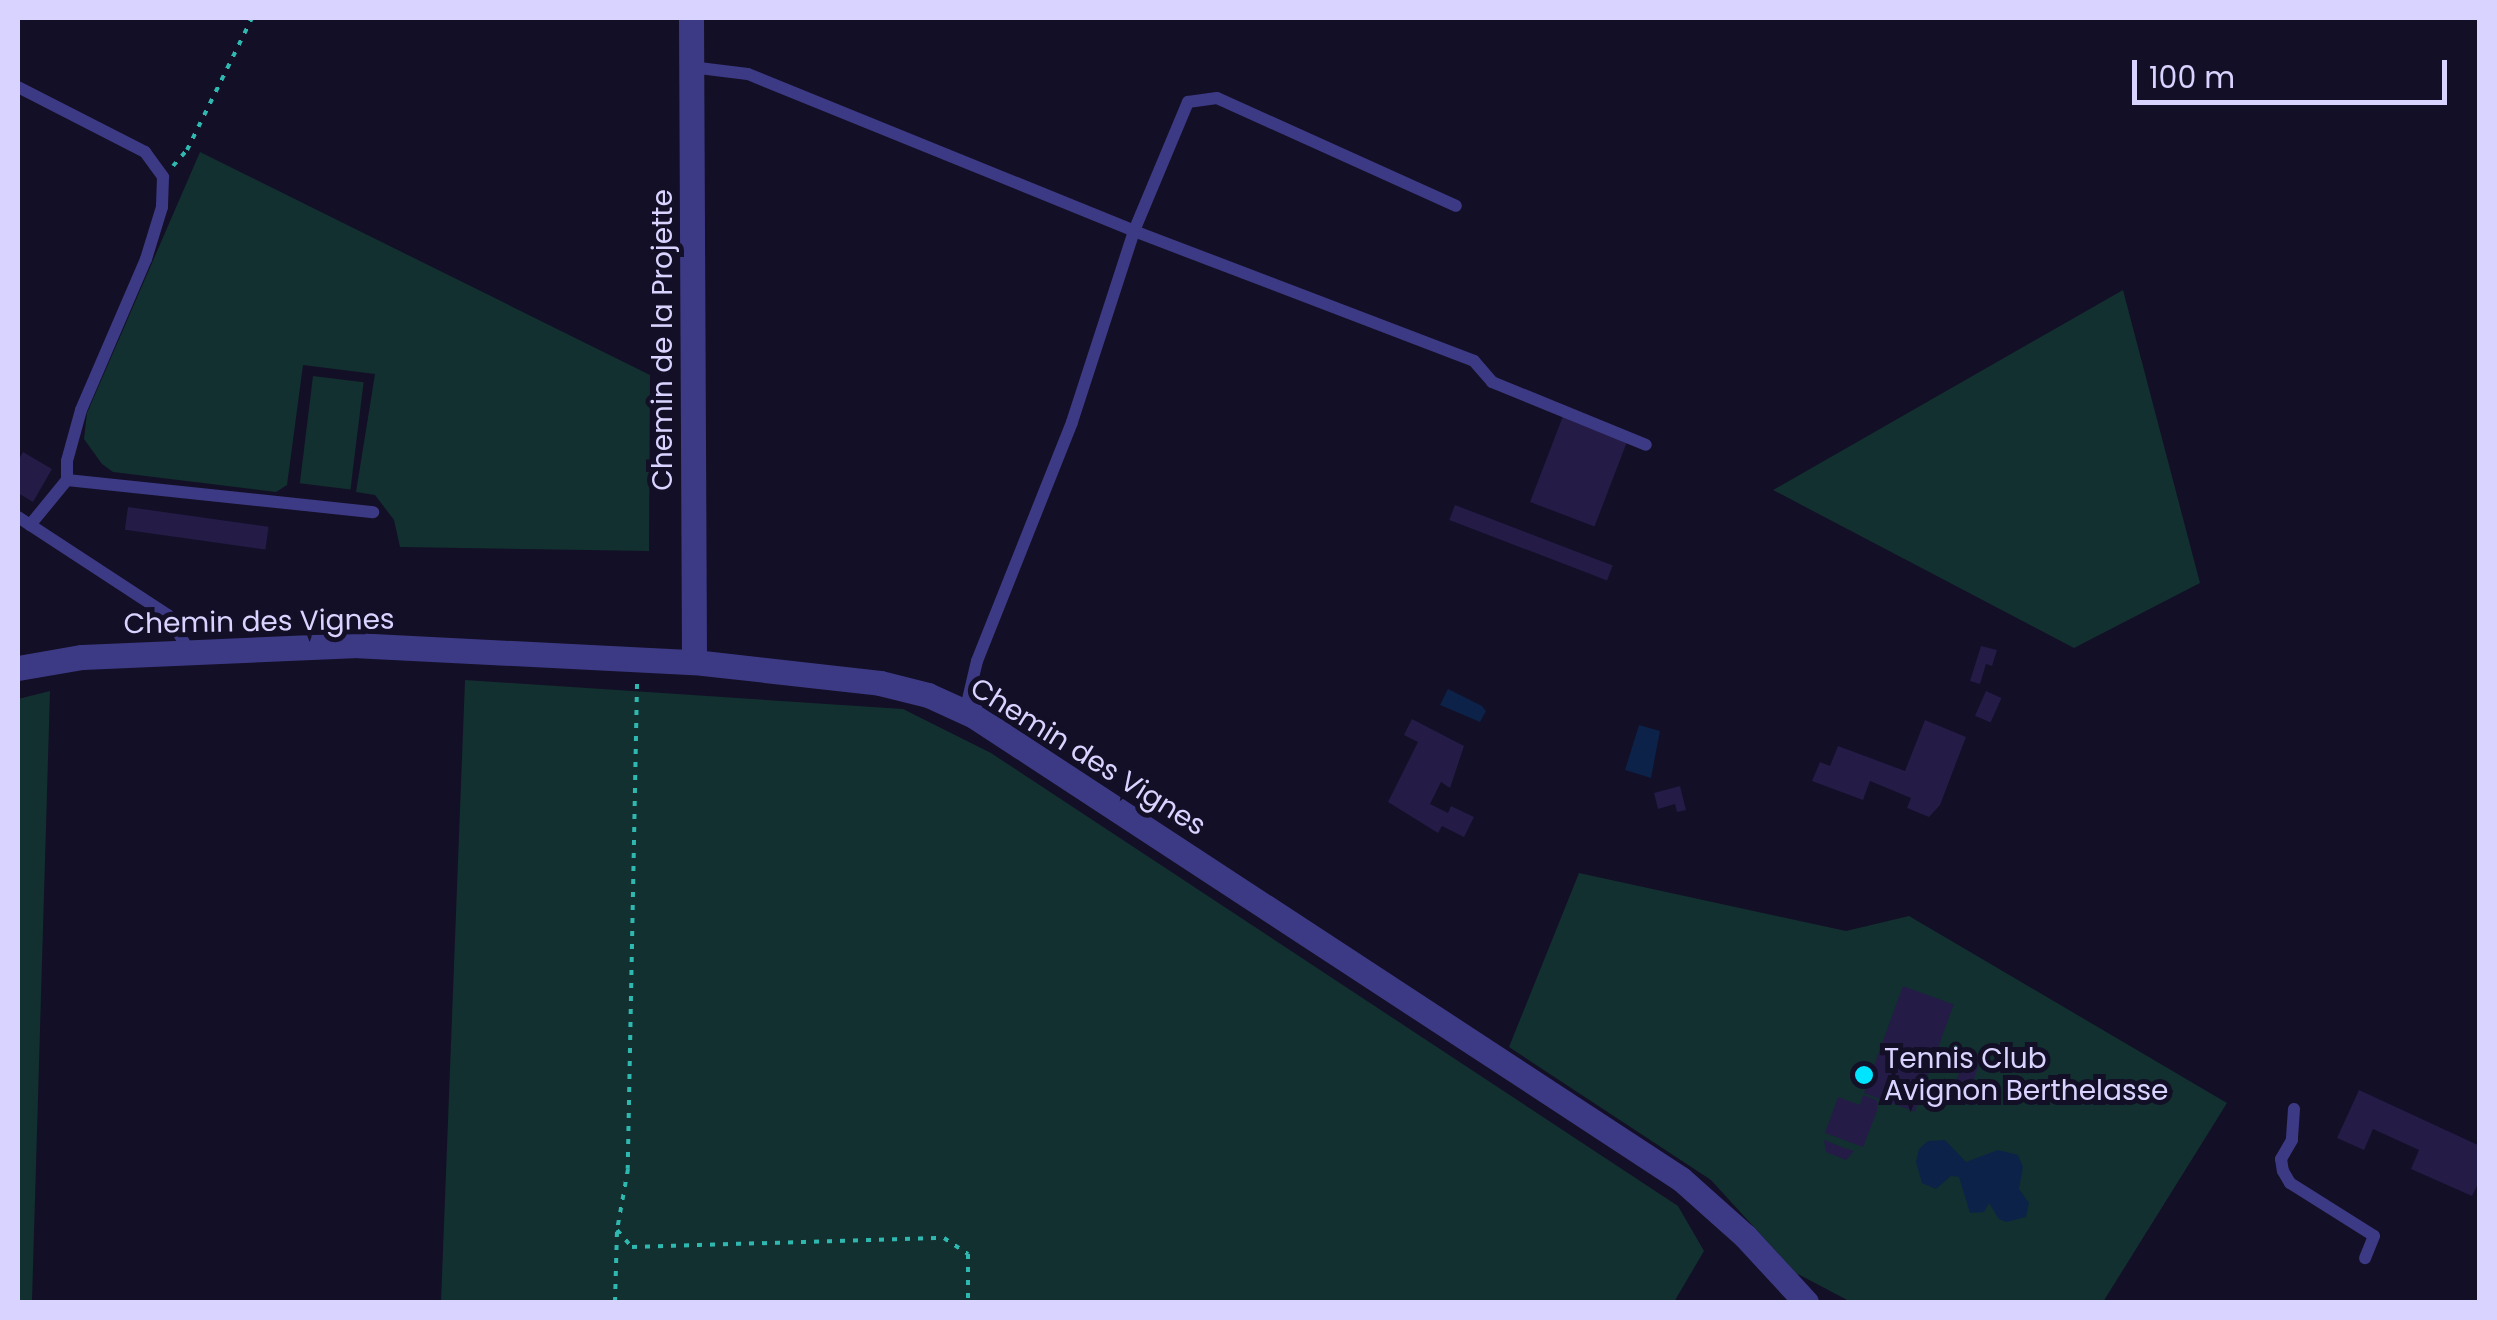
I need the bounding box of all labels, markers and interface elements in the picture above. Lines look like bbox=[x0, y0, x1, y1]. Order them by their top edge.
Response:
scale bar bbox=[2137, 40, 2452, 102]
text: 100 m bbox=[2149, 56, 2235, 99]
street label: Chemin de la Projette bbox=[646, 189, 680, 491]
street label: Chemin des Vignes bbox=[123, 603, 395, 641]
street label: Chemin des Vignes bbox=[964, 671, 1212, 843]
place label: Tennis Club Avignon Berthelasse bbox=[1884, 1042, 2168, 1108]
marker: Tennis Club Avignon Berthelasse bbox=[1853, 1064, 1875, 1086]

